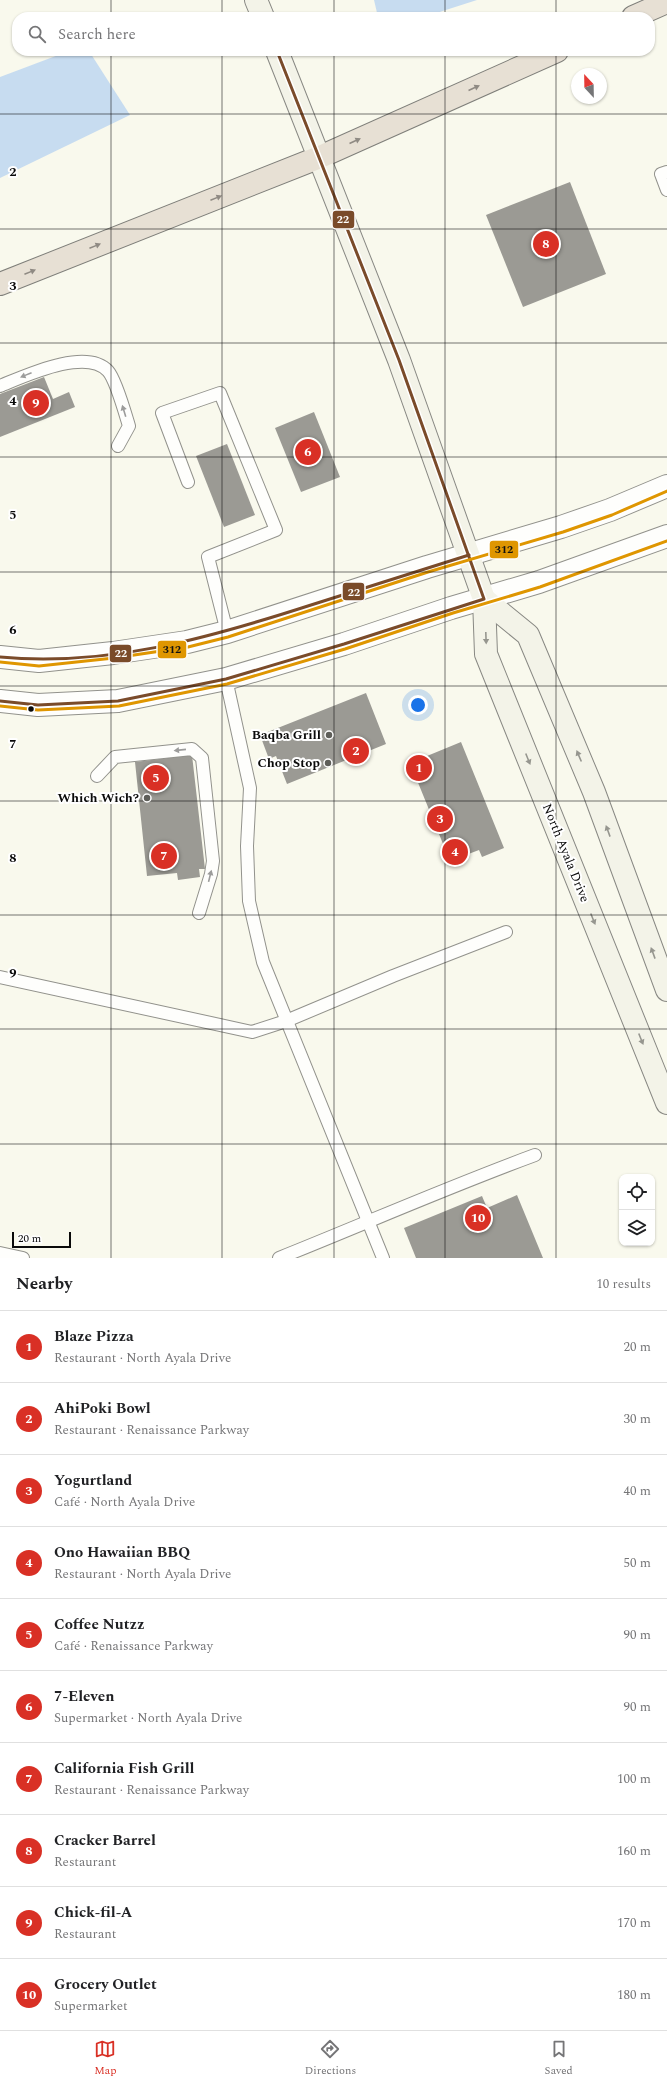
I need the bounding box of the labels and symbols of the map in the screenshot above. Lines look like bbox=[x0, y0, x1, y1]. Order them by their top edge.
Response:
north arrow bbox=[571, 68, 607, 104]
one-way arrow bbox=[468, 85, 480, 91]
one-way arrow bbox=[350, 138, 361, 144]
text: 2 bbox=[9, 162, 17, 182]
one-way arrow bbox=[211, 195, 222, 201]
line badge: 22 bbox=[332, 210, 355, 229]
text: 22 bbox=[337, 211, 349, 228]
pin: 8 bbox=[533, 229, 559, 259]
one-way arrow bbox=[90, 243, 101, 249]
one-way arrow bbox=[24, 269, 36, 275]
text: 3 bbox=[9, 276, 17, 296]
one-way arrow bbox=[19, 373, 31, 379]
pin: 9 bbox=[23, 388, 49, 418]
text: 4 bbox=[9, 391, 17, 411]
one-way arrow bbox=[121, 404, 127, 416]
pin: 6 bbox=[295, 437, 321, 467]
text: 5 bbox=[9, 505, 17, 525]
line badge: 312 bbox=[489, 540, 519, 559]
text: 312 bbox=[495, 541, 513, 558]
line badge: 22 bbox=[342, 582, 365, 601]
text: 22 bbox=[348, 584, 360, 601]
text: 6 bbox=[9, 620, 17, 640]
one-way arrow bbox=[482, 632, 489, 644]
line badge: 312 bbox=[157, 640, 187, 659]
text: 312 bbox=[163, 641, 181, 658]
line badge: 22 bbox=[109, 644, 132, 663]
text: 22 bbox=[115, 645, 127, 662]
your location bbox=[408, 695, 428, 715]
unlabelled marker bbox=[26, 704, 36, 714]
place label: Baqba Grill bbox=[252, 725, 321, 745]
marker: Baqba Grill bbox=[324, 730, 334, 740]
text: 7 bbox=[9, 734, 17, 754]
pin: 2 bbox=[343, 736, 369, 766]
one-way arrow bbox=[174, 747, 186, 754]
one-way arrow bbox=[575, 750, 581, 762]
place label: Chop Stop bbox=[258, 753, 320, 773]
pin: 1 bbox=[406, 753, 432, 783]
one-way arrow bbox=[526, 754, 532, 766]
marker: Chop Stop bbox=[323, 758, 333, 768]
pin: 5 bbox=[143, 763, 169, 793]
place label: Which Wich? bbox=[58, 788, 139, 808]
marker: Which Wich? bbox=[142, 793, 152, 803]
street label: North Ayala Drive bbox=[537, 801, 595, 905]
pin: 3 bbox=[427, 804, 453, 834]
one-way arrow bbox=[605, 825, 611, 837]
pin: 4 bbox=[442, 837, 468, 867]
pin: 7 bbox=[151, 841, 177, 871]
text: 8 bbox=[9, 848, 17, 868]
one-way arrow bbox=[207, 869, 213, 881]
one-way arrow bbox=[590, 913, 596, 925]
one-way arrow bbox=[650, 947, 656, 959]
text: 9 bbox=[9, 963, 17, 983]
one-way arrow bbox=[639, 1034, 645, 1046]
pin: 10 bbox=[465, 1203, 491, 1233]
scale bar bbox=[12, 1230, 71, 1249]

